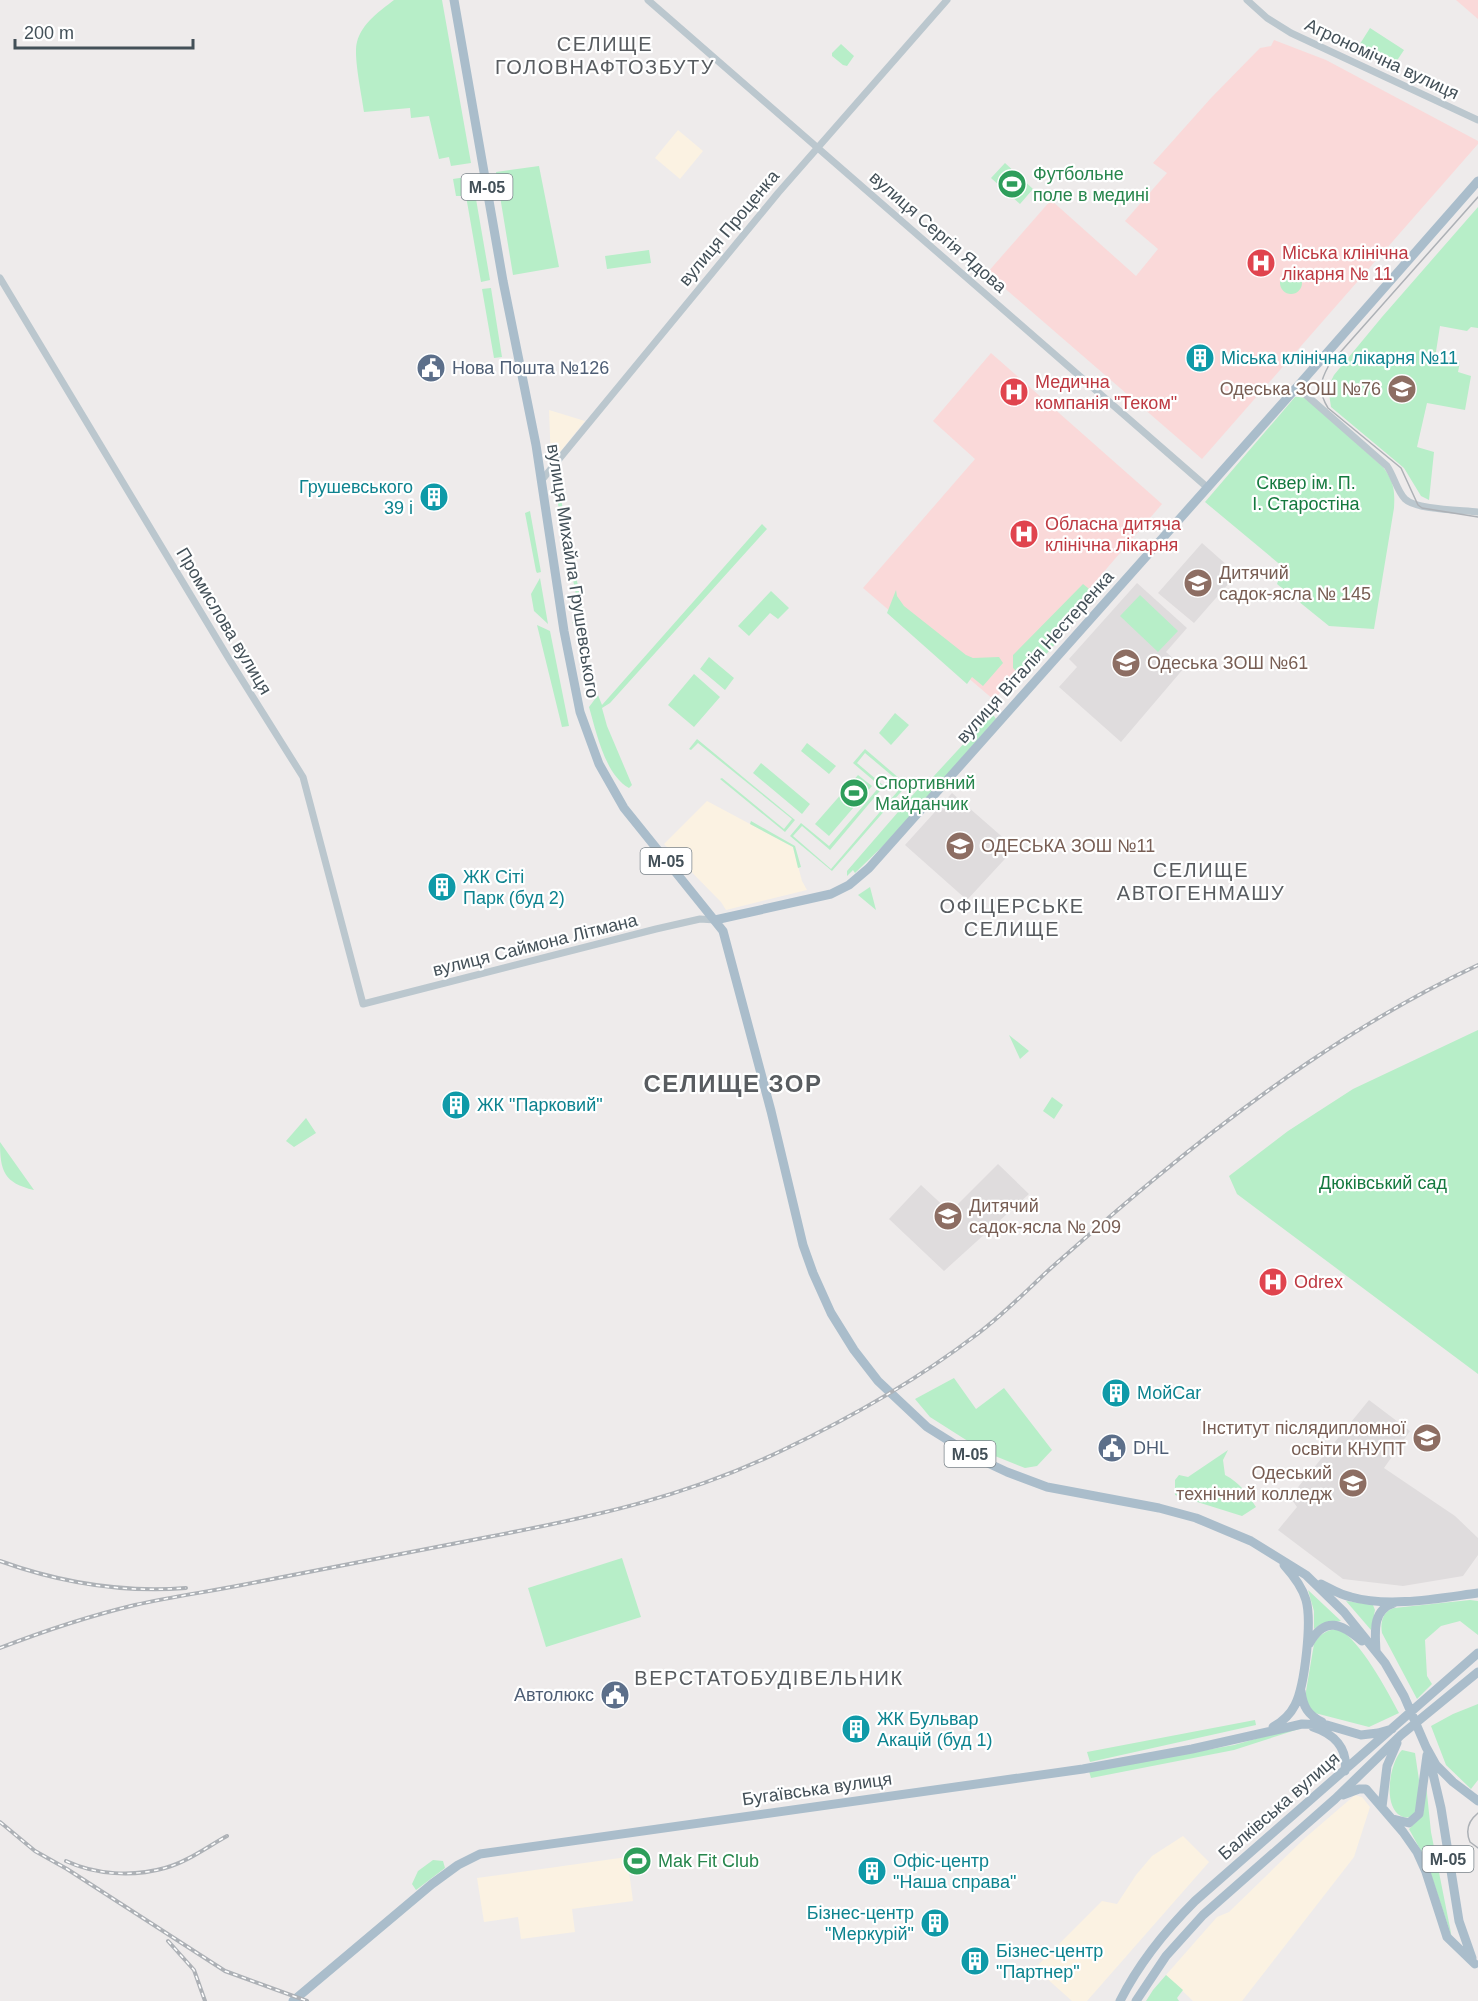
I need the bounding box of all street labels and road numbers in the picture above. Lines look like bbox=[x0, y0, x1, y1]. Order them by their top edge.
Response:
street label: Агрономічна вулиця bbox=[1302, 15, 1462, 103]
street label: вулиця Проценка bbox=[675, 165, 784, 290]
street label: вулиця Сергія Ядова bbox=[866, 167, 1011, 297]
road number: М-05 bbox=[462, 174, 512, 200]
street label: вулиця Михайла Грушевського bbox=[543, 443, 603, 699]
street label: Промислова вулиця bbox=[172, 544, 276, 698]
street label: вулиця Віталія Нестеренка bbox=[952, 566, 1118, 747]
road number: М-05 bbox=[640, 848, 692, 874]
street label: вулиця Саймона Літмана bbox=[431, 910, 640, 980]
road number: М-05 bbox=[944, 1441, 996, 1467]
street label: Балківська вулиця bbox=[1214, 1748, 1344, 1864]
street label: Бугаївська вулиця bbox=[741, 1769, 893, 1809]
road number: М-05 bbox=[1422, 1846, 1474, 1872]

